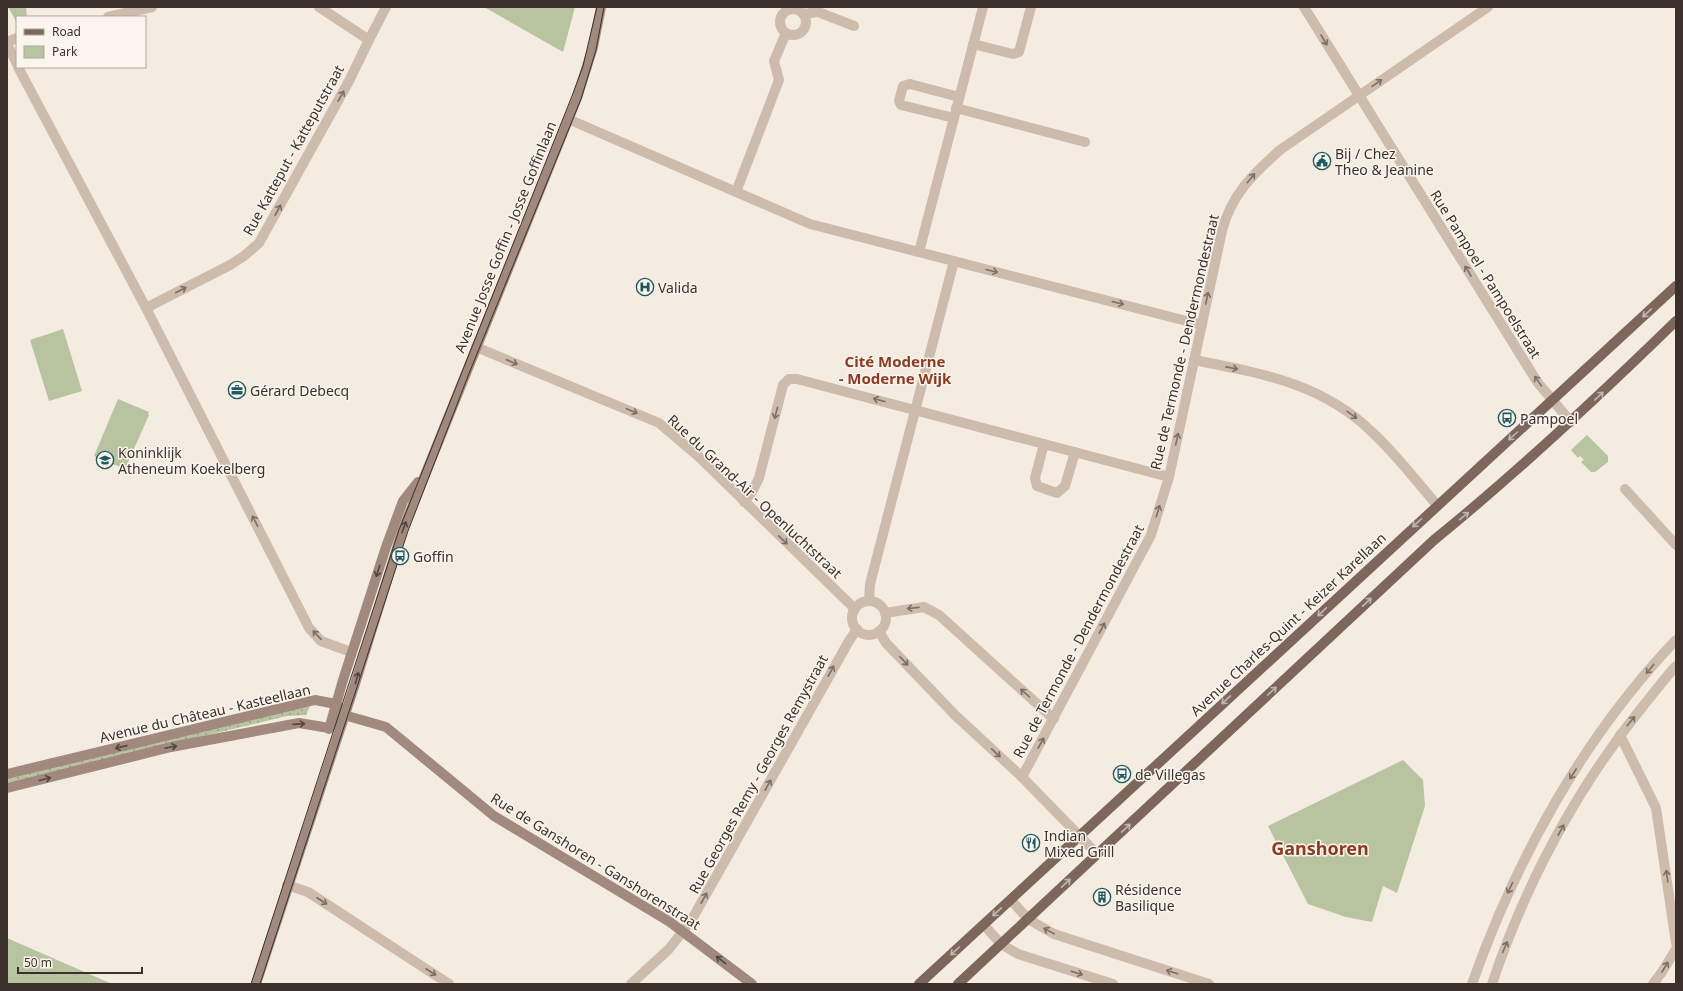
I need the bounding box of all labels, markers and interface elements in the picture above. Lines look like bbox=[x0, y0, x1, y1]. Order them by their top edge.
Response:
legend bbox=[16, 16, 146, 68]
text: Road bbox=[52, 23, 81, 40]
one-way arrow bbox=[1321, 34, 1329, 46]
text: Park bbox=[52, 43, 78, 60]
street label: Rue Katteput - Katteputstraat bbox=[238, 61, 348, 239]
one-way arrow bbox=[1371, 79, 1382, 87]
one-way arrow bbox=[337, 90, 345, 102]
street label: Avenue Josse Goffin - Josse Goffinlaan bbox=[450, 118, 560, 356]
place label: Bij / Chez Theo & Jeanine bbox=[1335, 144, 1434, 179]
public building icon: Bij / Chez Theo & Jeanine bbox=[1312, 151, 1332, 171]
one-way arrow bbox=[1246, 173, 1255, 183]
street label: Rue Pampoel - Pampoelstraat bbox=[1426, 186, 1546, 362]
one-way arrow bbox=[275, 204, 283, 216]
street label: Rue de Termonde - Dendermondestraat bbox=[1145, 212, 1223, 472]
one-way arrow bbox=[1463, 265, 1471, 277]
one-way arrow bbox=[985, 268, 998, 275]
hospital icon: Valida bbox=[635, 277, 655, 297]
place label: Valida bbox=[658, 278, 698, 297]
one-way arrow bbox=[174, 286, 186, 293]
one-way arrow bbox=[1204, 292, 1212, 305]
one-way arrow bbox=[1111, 300, 1124, 308]
one-way arrow bbox=[1642, 308, 1652, 317]
district label: Cité Moderne - Moderne Wijk bbox=[839, 351, 952, 388]
one-way arrow bbox=[506, 358, 518, 366]
one-way arrow bbox=[1225, 364, 1238, 372]
one-way arrow bbox=[1534, 376, 1542, 387]
office icon: Gérard Debecq bbox=[227, 380, 247, 400]
place label: Gérard Debecq bbox=[250, 381, 349, 400]
one-way arrow bbox=[1594, 391, 1604, 401]
one-way arrow bbox=[873, 396, 886, 404]
one-way arrow bbox=[772, 406, 779, 419]
one-way arrow bbox=[626, 408, 638, 416]
bus stop icon: Pampoel bbox=[1497, 408, 1517, 428]
place label: Pampoel bbox=[1520, 409, 1578, 428]
street label: Rue du Grand-Air - Openluchtstraat bbox=[664, 410, 846, 582]
one-way arrow bbox=[1346, 411, 1357, 419]
one-way arrow bbox=[1509, 431, 1519, 440]
one-way arrow bbox=[1173, 433, 1181, 446]
place label: Koninklijk Atheneum Koekelberg bbox=[118, 443, 265, 478]
school or university icon: Koninklijk Atheneum Koekelberg bbox=[95, 450, 115, 470]
one-way arrow bbox=[1155, 505, 1163, 517]
one-way arrow bbox=[1458, 511, 1469, 520]
one-way arrow bbox=[251, 516, 258, 528]
one-way arrow bbox=[1412, 519, 1422, 528]
street label: Rue de Termonde - Dendermondestraat bbox=[1008, 521, 1148, 761]
one-way arrow bbox=[400, 522, 408, 534]
street label: Avenue Charles-Quint - Keizer Karellaan bbox=[1186, 528, 1390, 720]
one-way arrow bbox=[778, 535, 788, 545]
bus stop icon: Goffin bbox=[390, 546, 410, 566]
place label: Goffin bbox=[413, 547, 454, 566]
one-way arrow bbox=[374, 564, 381, 577]
one-way arrow bbox=[1362, 598, 1372, 607]
one-way arrow bbox=[907, 604, 920, 612]
one-way arrow bbox=[1317, 607, 1327, 616]
one-way arrow bbox=[1099, 622, 1106, 634]
one-way arrow bbox=[312, 630, 321, 640]
street label: Rue Georges Remy - Georges Remystraat bbox=[684, 651, 832, 897]
one-way arrow bbox=[899, 656, 909, 666]
one-way arrow bbox=[1646, 664, 1655, 675]
one-way arrow bbox=[828, 666, 836, 678]
one-way arrow bbox=[354, 672, 361, 685]
street label: Avenue du Château - Kasteellaan bbox=[98, 679, 312, 747]
one-way arrow bbox=[1267, 686, 1277, 696]
one-way arrow bbox=[1020, 688, 1030, 698]
one-way arrow bbox=[1222, 695, 1232, 704]
one-way arrow bbox=[1627, 716, 1636, 726]
one-way arrow bbox=[292, 720, 305, 727]
one-way arrow bbox=[1038, 737, 1046, 749]
one-way arrow bbox=[114, 743, 127, 751]
one-way arrow bbox=[164, 743, 177, 751]
one-way arrow bbox=[991, 748, 1001, 757]
bus stop icon: de Villegas bbox=[1112, 764, 1132, 784]
place label: de Villegas bbox=[1135, 765, 1206, 784]
one-way arrow bbox=[1569, 768, 1577, 779]
one-way arrow bbox=[38, 774, 51, 782]
one-way arrow bbox=[764, 779, 772, 791]
street label: Rue de Ganshoren - Ganshorenstraat bbox=[487, 788, 705, 934]
one-way arrow bbox=[1121, 823, 1131, 832]
one-way arrow bbox=[1558, 824, 1566, 836]
place label: Indian Mixed Grill bbox=[1044, 826, 1114, 861]
restaurant icon: Indian Mixed Grill bbox=[1021, 833, 1041, 853]
district label: Ganshoren bbox=[1271, 836, 1369, 860]
one-way arrow bbox=[1663, 870, 1671, 883]
one-way arrow bbox=[1061, 879, 1071, 888]
place label: Résidence Basilique bbox=[1115, 880, 1182, 915]
one-way arrow bbox=[1506, 881, 1513, 893]
building icon: Résidence Basilique bbox=[1092, 887, 1112, 907]
one-way arrow bbox=[701, 892, 708, 904]
one-way arrow bbox=[317, 897, 328, 905]
one-way arrow bbox=[992, 908, 1002, 917]
one-way arrow bbox=[1043, 927, 1055, 934]
one-way arrow bbox=[1502, 942, 1509, 954]
one-way arrow bbox=[950, 947, 960, 956]
scale bar bbox=[18, 949, 142, 975]
text: 50 m bbox=[24, 954, 52, 971]
one-way arrow bbox=[716, 955, 727, 964]
one-way arrow bbox=[1662, 961, 1670, 973]
one-way arrow bbox=[1165, 968, 1178, 975]
one-way arrow bbox=[425, 969, 437, 977]
one-way arrow bbox=[1070, 969, 1082, 977]

